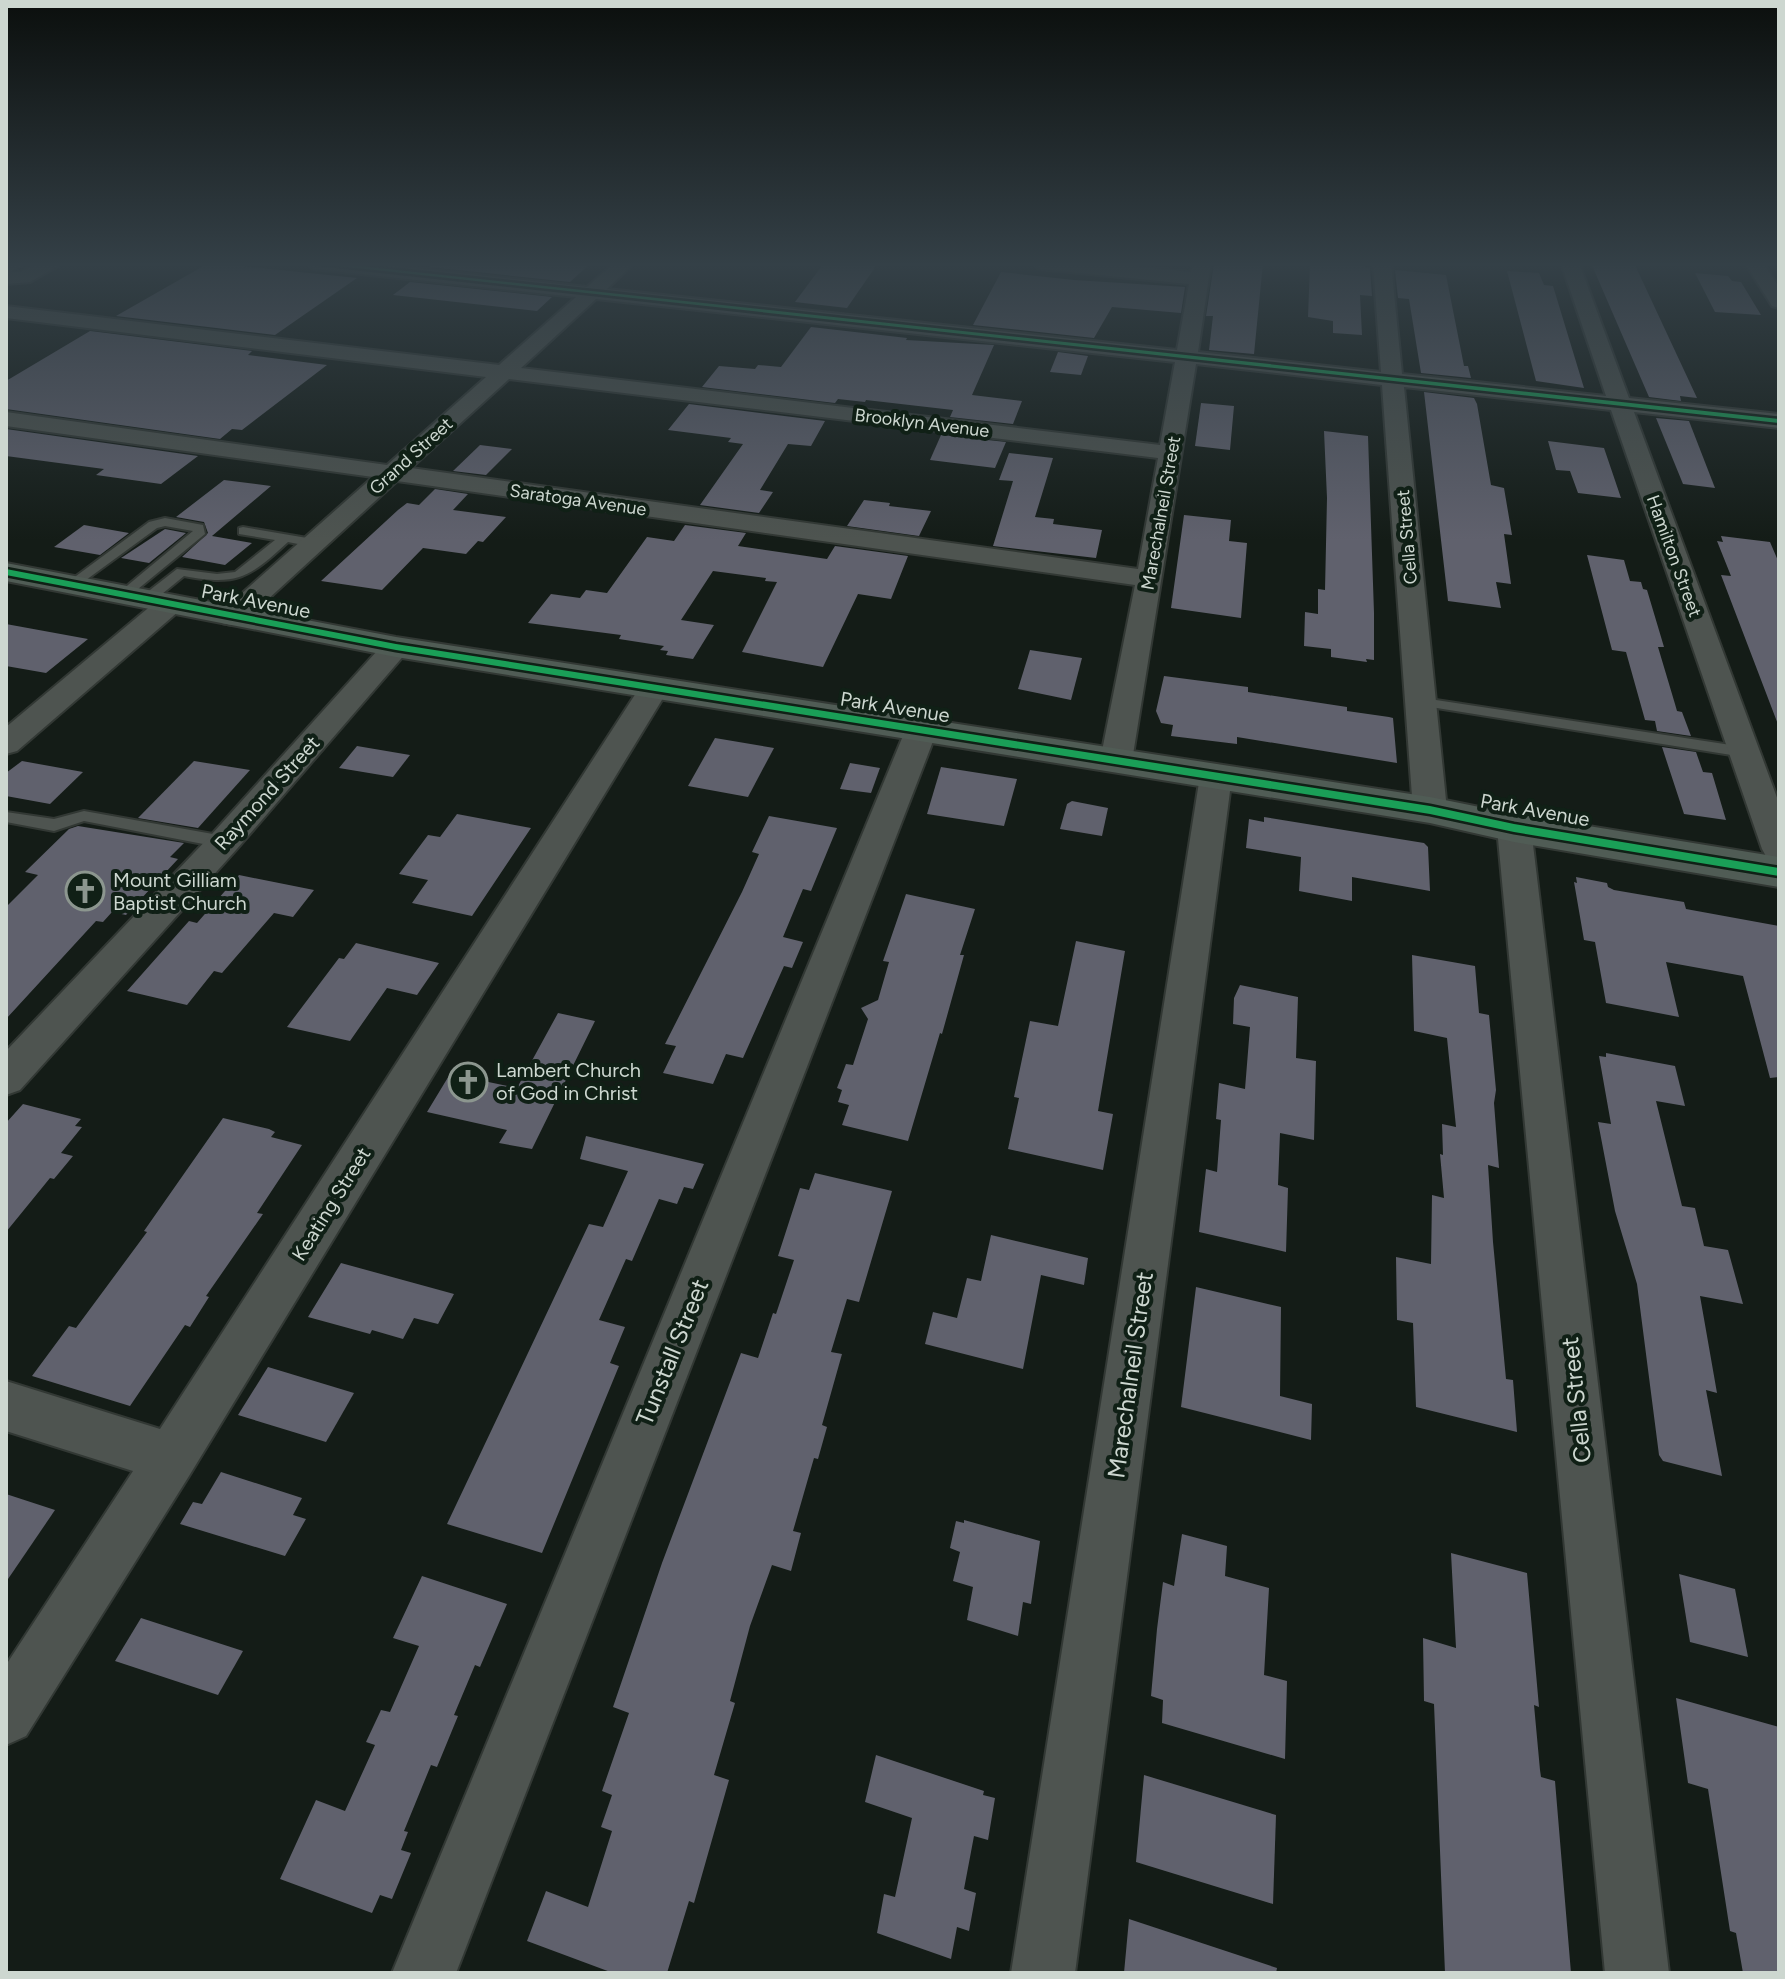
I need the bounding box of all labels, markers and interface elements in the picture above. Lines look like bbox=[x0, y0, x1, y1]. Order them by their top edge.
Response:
street label: Brooklyn Avenue bbox=[853, 404, 991, 442]
street label: Grand Street bbox=[365, 413, 457, 499]
street label: Marechalneil Street bbox=[1137, 434, 1185, 592]
street label: Saratoga Avenue bbox=[508, 480, 648, 521]
street label: Cella Street bbox=[1392, 489, 1422, 585]
street label: Hamilton Street bbox=[1642, 492, 1706, 620]
street label: Park Avenue bbox=[199, 579, 313, 623]
street label: Park Avenue bbox=[838, 686, 952, 728]
street label: Raymond Street bbox=[209, 731, 325, 855]
street label: Park Avenue bbox=[1478, 789, 1592, 831]
place label: Mount Gilliam Baptist Church bbox=[113, 868, 247, 915]
church icon: Mount Gilliam Baptist Church bbox=[64, 870, 106, 912]
place label: Lambert Church of God in Christ bbox=[496, 1058, 641, 1105]
church icon: Lambert Church of God in Christ bbox=[447, 1061, 489, 1103]
street label: Keating Street bbox=[287, 1143, 375, 1265]
street label: Marechalneil Street bbox=[1101, 1270, 1159, 1480]
street label: Tunstall Street bbox=[630, 1275, 714, 1429]
street label: Cella Street bbox=[1555, 1336, 1597, 1464]

